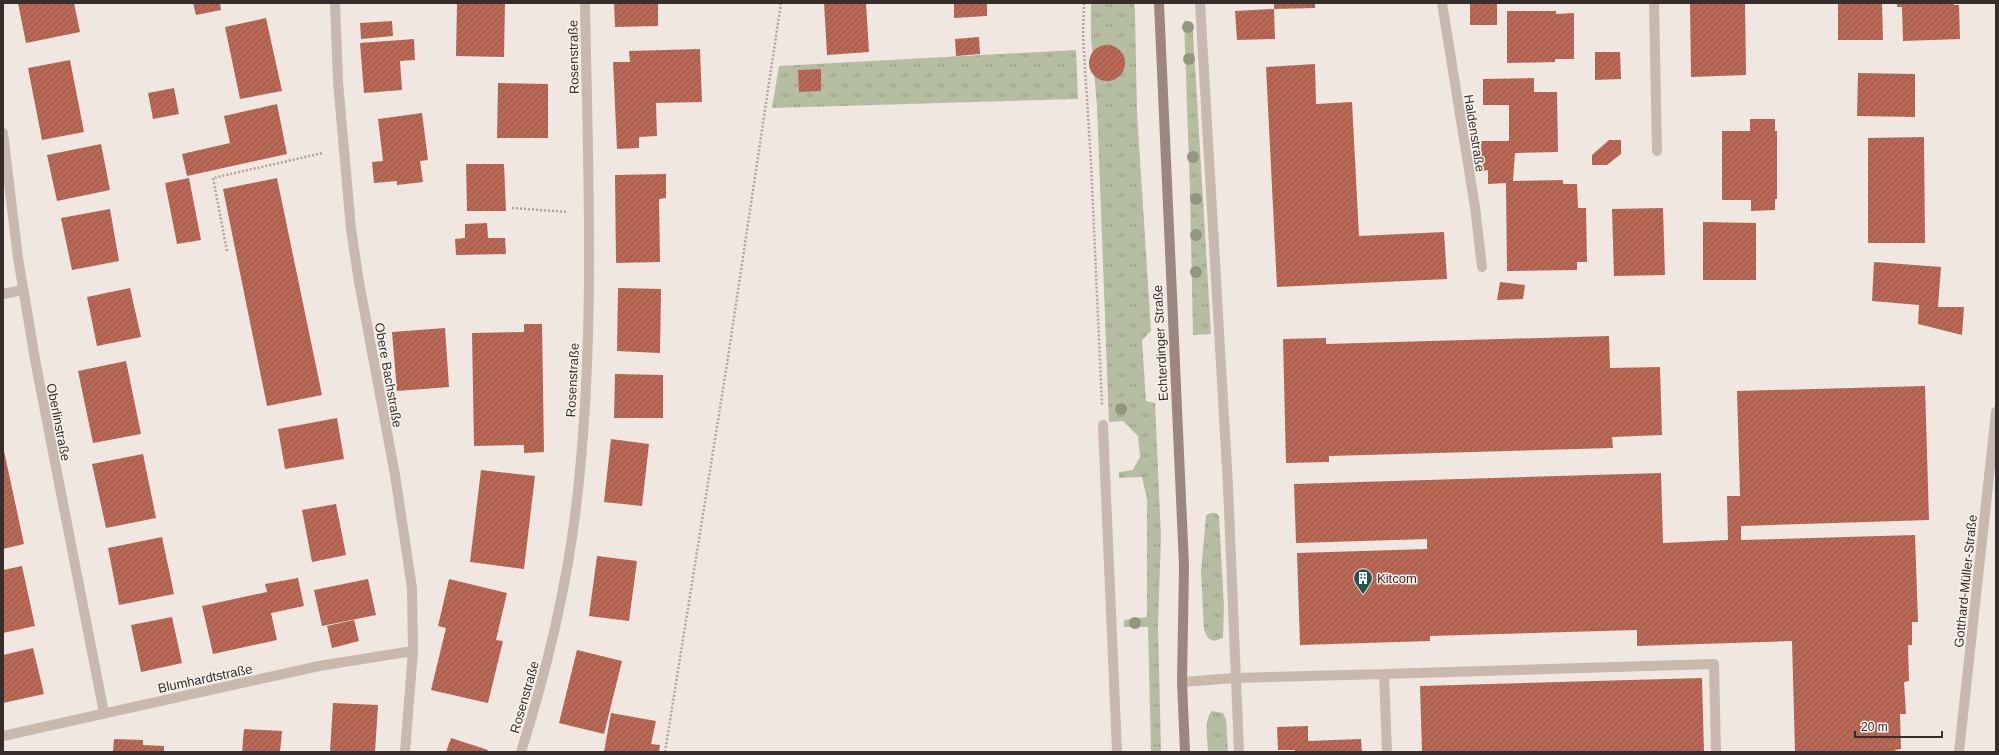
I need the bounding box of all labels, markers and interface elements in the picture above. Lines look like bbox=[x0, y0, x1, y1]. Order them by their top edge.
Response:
street label: Rosenstraße bbox=[565, 20, 582, 94]
street label: Haldenstraße bbox=[1461, 93, 1488, 173]
street label: Echterdinger Straße bbox=[1150, 284, 1171, 401]
street label: Obere Bachstraße bbox=[372, 321, 405, 429]
street label: Rosenstraße bbox=[563, 342, 582, 418]
street label: Oberlinstraße bbox=[44, 382, 73, 462]
street label: Gotthard-Müller-Straße bbox=[1951, 514, 1980, 648]
building icon: Kitcom bbox=[1352, 567, 1374, 595]
place label: Kitcom bbox=[1377, 571, 1417, 586]
street label: Rosenstraße bbox=[507, 659, 542, 735]
street label: Blumhardtstraße bbox=[157, 661, 254, 696]
scale bar bbox=[1855, 713, 1942, 739]
text: 20 m bbox=[1861, 720, 1888, 734]

